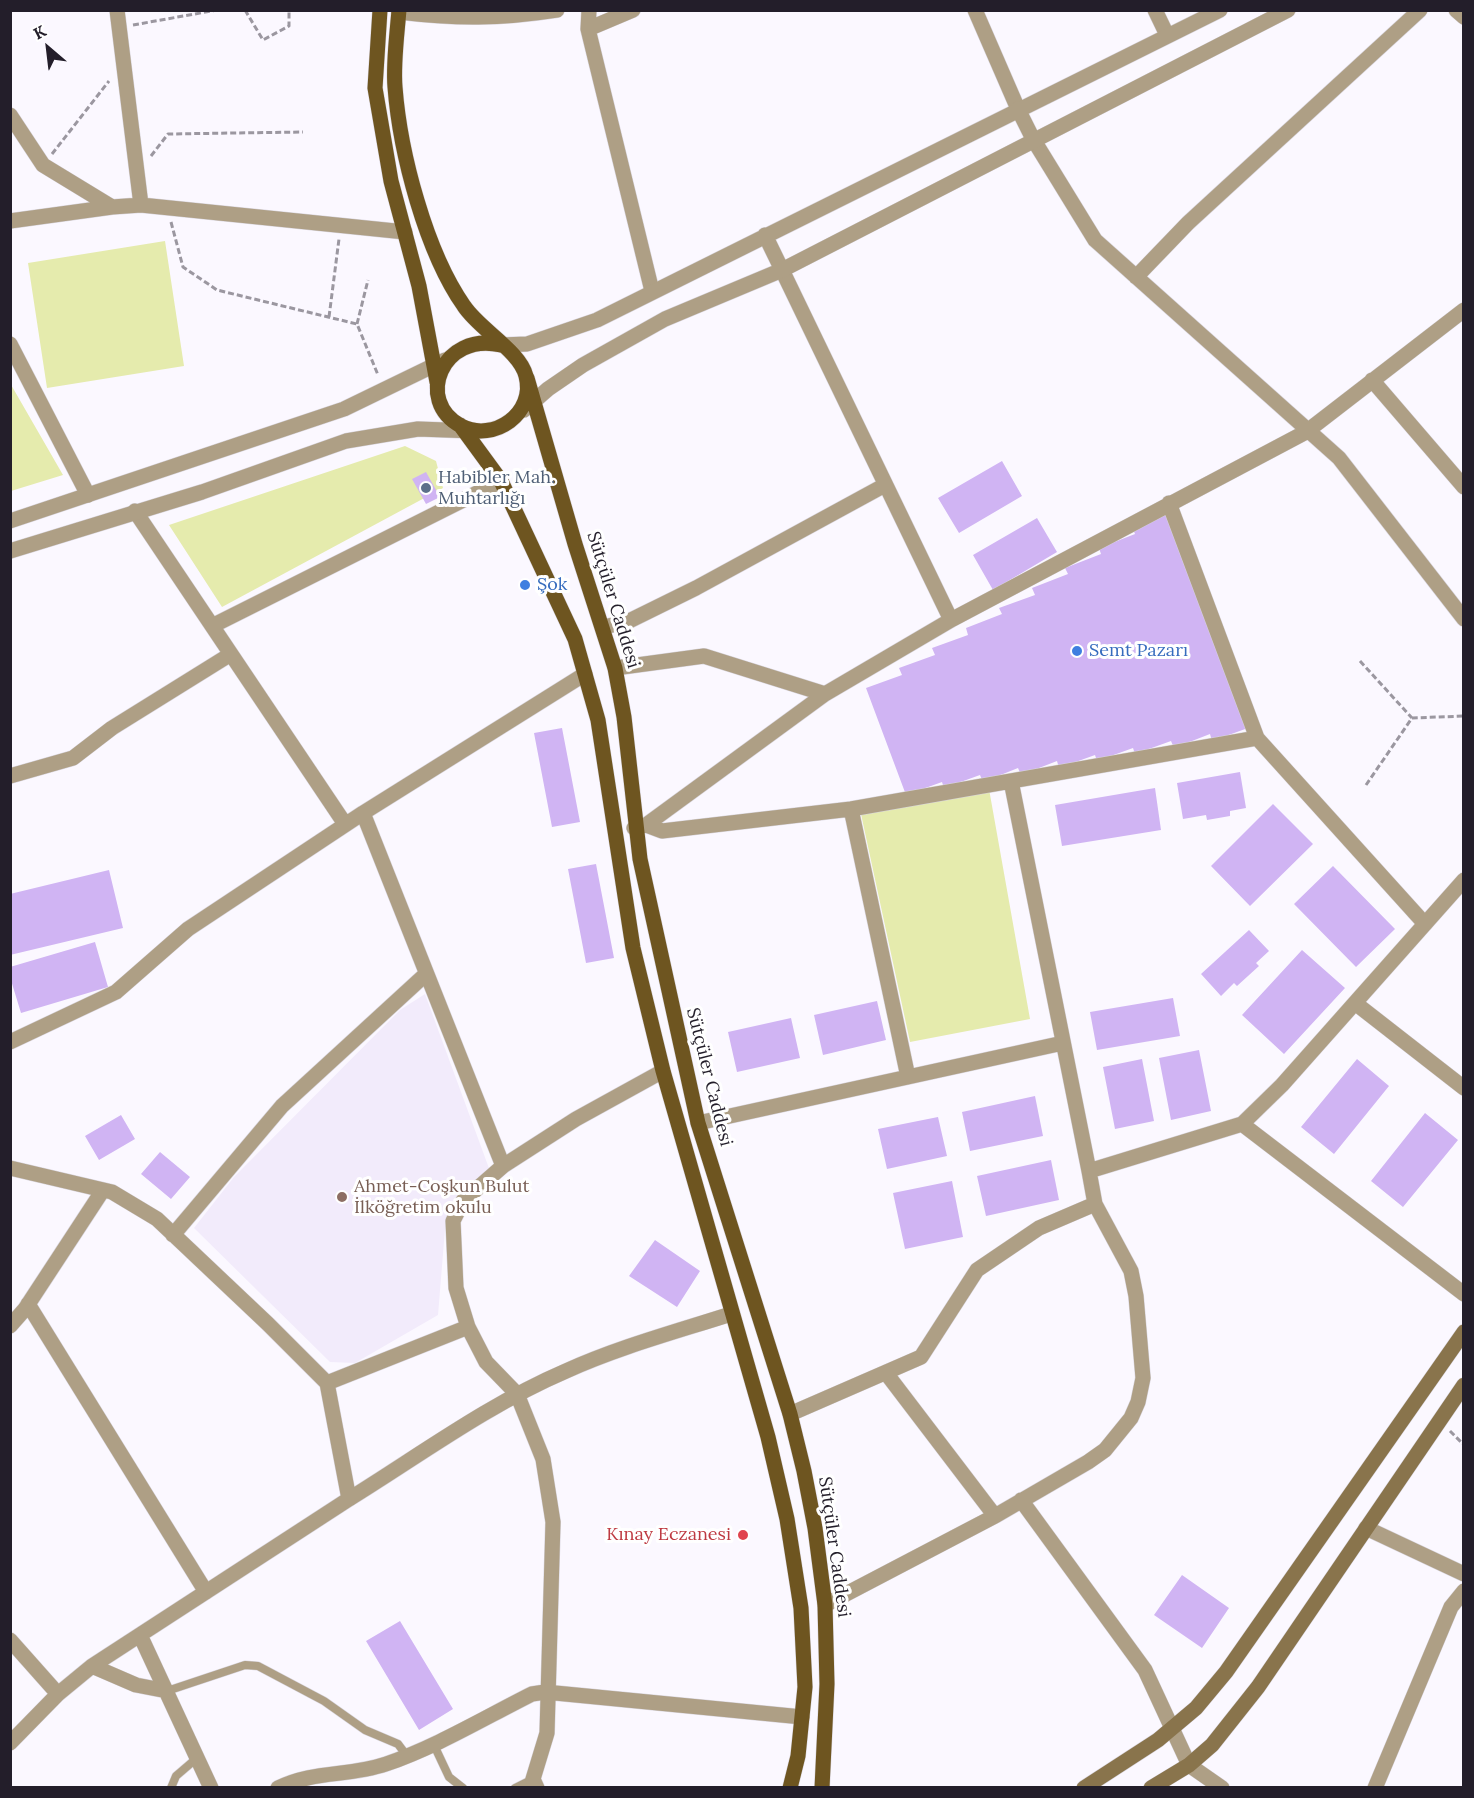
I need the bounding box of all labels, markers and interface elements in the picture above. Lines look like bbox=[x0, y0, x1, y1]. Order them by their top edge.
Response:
north arrow bbox=[18, 18, 78, 78]
text: K bbox=[30, 21, 49, 44]
place label: Habibler Mah. Muhtarlığı bbox=[438, 467, 555, 510]
marker: Habibler Mah. Muhtarlığı bbox=[419, 481, 433, 495]
street label: Sütçüler Caddesi bbox=[582, 529, 644, 671]
place label: Şok bbox=[537, 574, 567, 596]
marker: Şok bbox=[518, 578, 532, 592]
place label: Semt Pazarı bbox=[1089, 640, 1188, 662]
marker: Semt Pazarı bbox=[1070, 644, 1084, 658]
street label: Sütçüler Caddesi bbox=[681, 1006, 737, 1148]
place label: Ahmet-Coşkun Bulut İlköğretim okulu bbox=[354, 1176, 529, 1218]
marker: Ahmet-Coşkun Bulut İlköğretim okulu bbox=[335, 1190, 349, 1204]
street label: Sütçüler Caddesi bbox=[813, 1475, 855, 1619]
place label: Kınay Eczanesi bbox=[606, 1524, 731, 1546]
marker: Kınay Eczanesi bbox=[736, 1528, 750, 1542]

